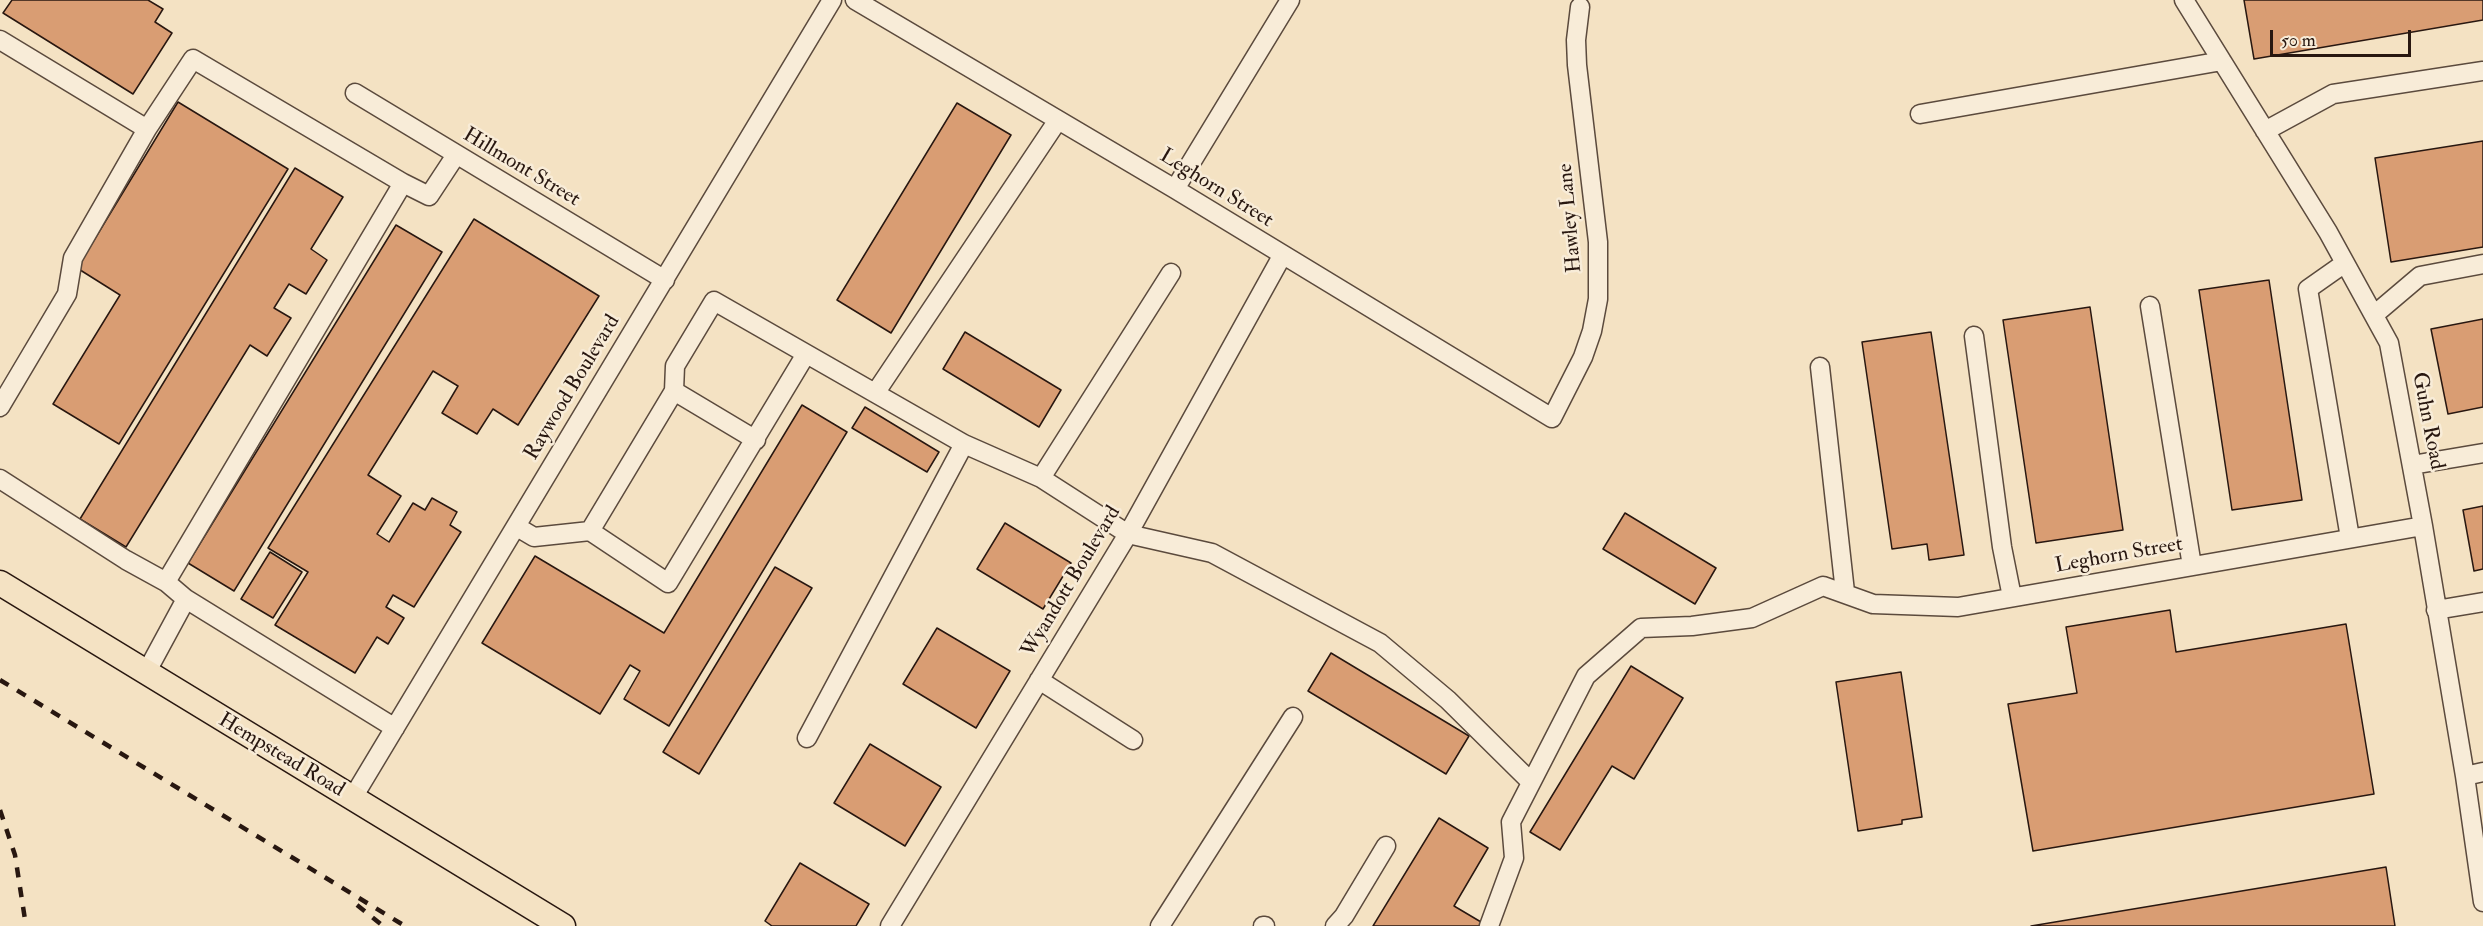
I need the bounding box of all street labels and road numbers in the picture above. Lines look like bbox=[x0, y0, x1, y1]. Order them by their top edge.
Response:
street label: Hillmont Street bbox=[458, 123, 584, 213]
street label: Leghorn Street bbox=[1155, 144, 1277, 234]
street label: Hawley Lane bbox=[1554, 162, 1588, 274]
street label: Raywood Boulevard bbox=[520, 311, 626, 465]
street label: Guhn Road bbox=[2405, 370, 2449, 472]
street label: Wyandott Boulevard bbox=[1017, 502, 1127, 662]
street label: Leghorn Street bbox=[2053, 532, 2185, 580]
street label: Hempstead Road bbox=[213, 708, 349, 804]

